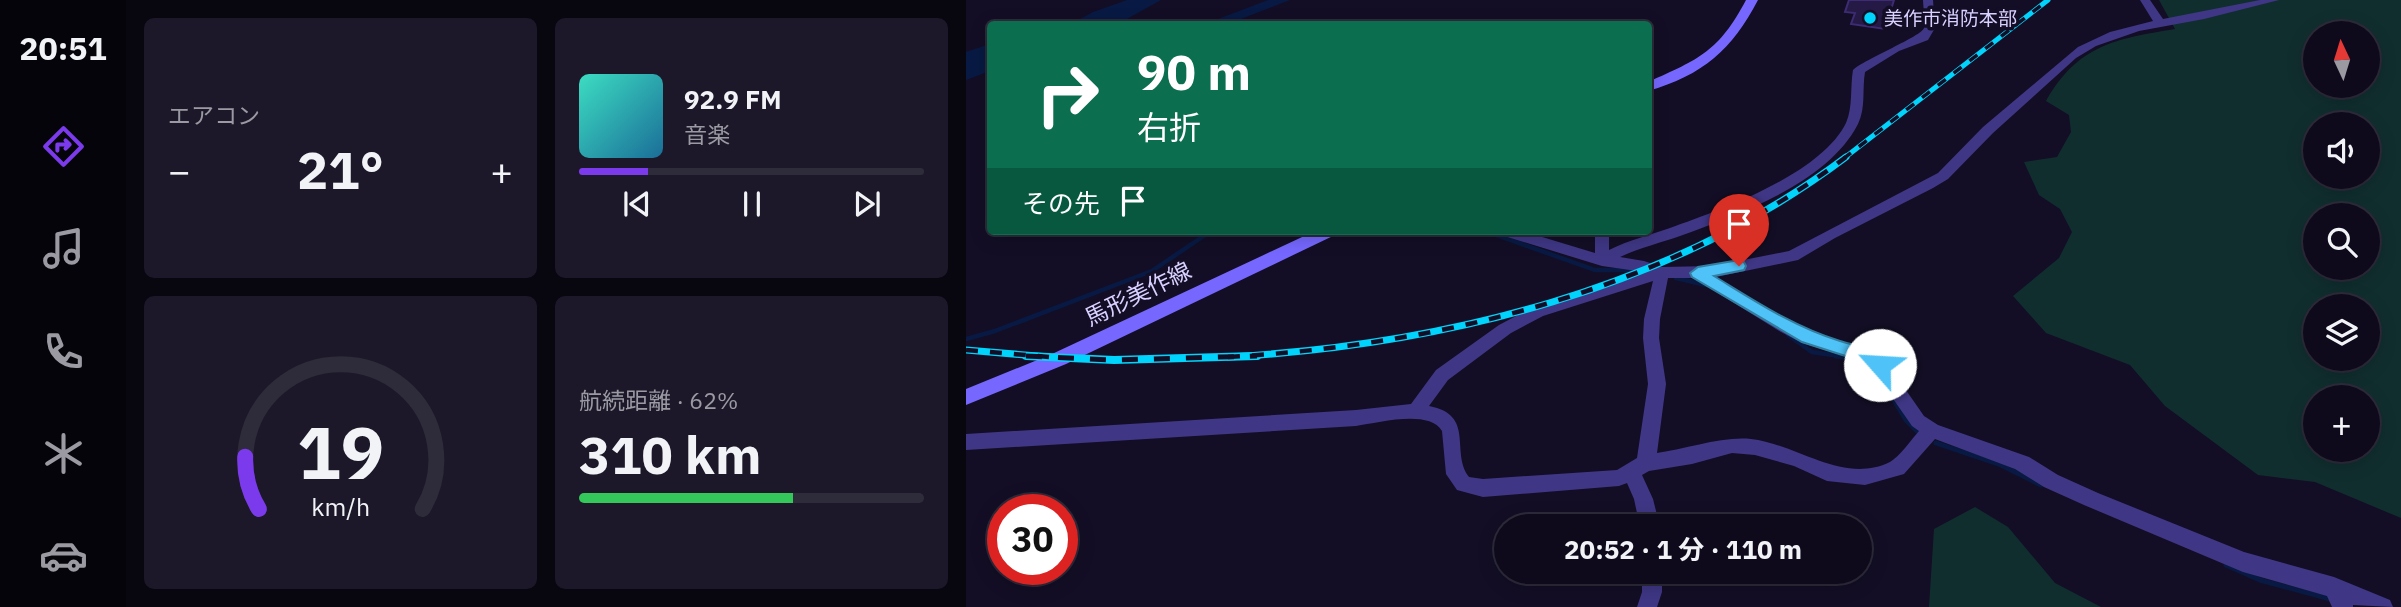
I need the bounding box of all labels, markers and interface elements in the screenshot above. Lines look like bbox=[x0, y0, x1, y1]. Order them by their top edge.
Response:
place label: 美作市消防本部 bbox=[1884, 6, 2017, 30]
marker: 美作市消防本部 bbox=[1862, 10, 1878, 26]
north arrow bbox=[2303, 21, 2380, 98]
map controls bbox=[2303, 21, 2380, 462]
text: 20:51 bbox=[19, 27, 107, 69]
text: 90 m bbox=[1137, 40, 1251, 103]
icon: right bbox=[1022, 49, 1113, 140]
text: 92.9 FM bbox=[684, 82, 782, 116]
text: エアコン bbox=[168, 100, 260, 130]
text: 右折 bbox=[1137, 106, 1201, 148]
button: sound bbox=[2303, 112, 2380, 189]
text: 音楽 bbox=[684, 119, 730, 149]
icon: directions bbox=[39, 122, 88, 171]
text: 21° bbox=[297, 136, 384, 203]
text: − bbox=[168, 146, 191, 195]
text: + bbox=[490, 146, 513, 195]
icon: arrive bbox=[1114, 182, 1152, 220]
icon: previous bbox=[618, 185, 656, 223]
icon: pause bbox=[733, 185, 771, 223]
icon: next bbox=[848, 185, 886, 223]
text: その先 bbox=[1022, 186, 1100, 220]
pin bbox=[1709, 194, 1769, 266]
button: search bbox=[2303, 203, 2380, 280]
icon: arrive bbox=[1720, 205, 1758, 243]
icon: music bbox=[39, 224, 88, 273]
street label: 馬形美作線 bbox=[1079, 254, 1196, 332]
button: layers bbox=[2303, 294, 2380, 371]
icon: phone bbox=[39, 327, 88, 376]
position arrow bbox=[1843, 328, 1917, 402]
text: 航続距離 · 62% bbox=[579, 385, 738, 415]
button: + bbox=[2303, 385, 2380, 462]
text: 19 bbox=[297, 404, 384, 499]
text: 310 km bbox=[579, 421, 761, 488]
icon: climate bbox=[39, 429, 88, 478]
text: km/h bbox=[311, 489, 370, 522]
speed limit sign: 30 bbox=[987, 494, 1078, 585]
icon: car bbox=[39, 531, 88, 580]
text: 20:52 · 1 分 · 110 m bbox=[1564, 532, 1802, 566]

